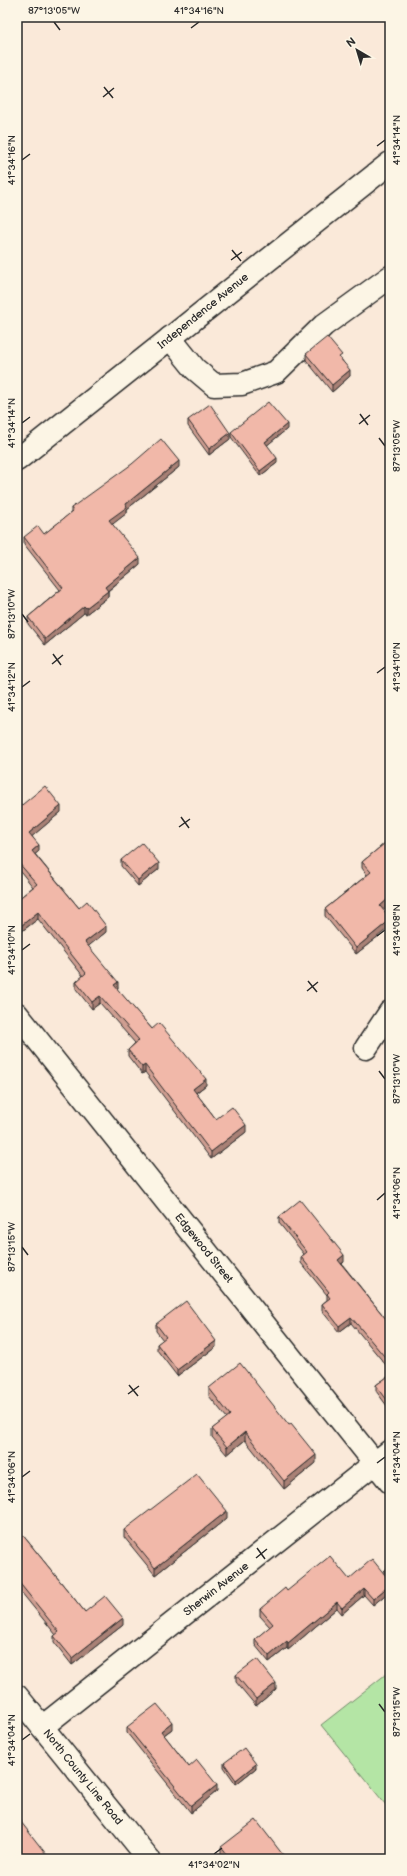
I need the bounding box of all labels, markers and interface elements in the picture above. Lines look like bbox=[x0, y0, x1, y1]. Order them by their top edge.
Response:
text: 87°13'05"W bbox=[28, 5, 80, 17]
text: 41°34'16"N bbox=[174, 5, 224, 17]
north arrow bbox=[337, 30, 377, 70]
text: N bbox=[344, 35, 358, 50]
text: 41°34'14"N bbox=[391, 115, 403, 165]
text: 41°34'16"N bbox=[6, 135, 18, 185]
street label: Independence Avenue bbox=[155, 270, 251, 352]
text: 41°34'14"N bbox=[6, 398, 18, 448]
text: 87°13'05"W bbox=[391, 420, 403, 472]
text: 87°13'10"W bbox=[6, 589, 18, 639]
text: 41°34'10"N bbox=[391, 642, 403, 692]
text: 41°34'12"N bbox=[6, 662, 18, 712]
text: 41°34'08"N bbox=[391, 904, 403, 956]
text: 41°34'10"N bbox=[6, 925, 18, 975]
text: 87°13'10"W bbox=[391, 1054, 403, 1104]
text: 41°34'06"N bbox=[391, 1167, 403, 1219]
street label: Edgewood Street bbox=[172, 1211, 236, 1286]
text: 87°13'15"W bbox=[6, 1222, 18, 1272]
text: 41°34'04"N bbox=[391, 1431, 403, 1483]
text: 41°34'06"N bbox=[6, 1451, 18, 1503]
street label: Sherwin Avenue bbox=[181, 1559, 252, 1619]
text: 87°13'15"W bbox=[391, 1687, 403, 1737]
text: 41°34'04"N bbox=[6, 1714, 18, 1766]
street label: North County Line Road bbox=[40, 1727, 126, 1827]
text: 41°34'02"N bbox=[188, 1859, 240, 1871]

